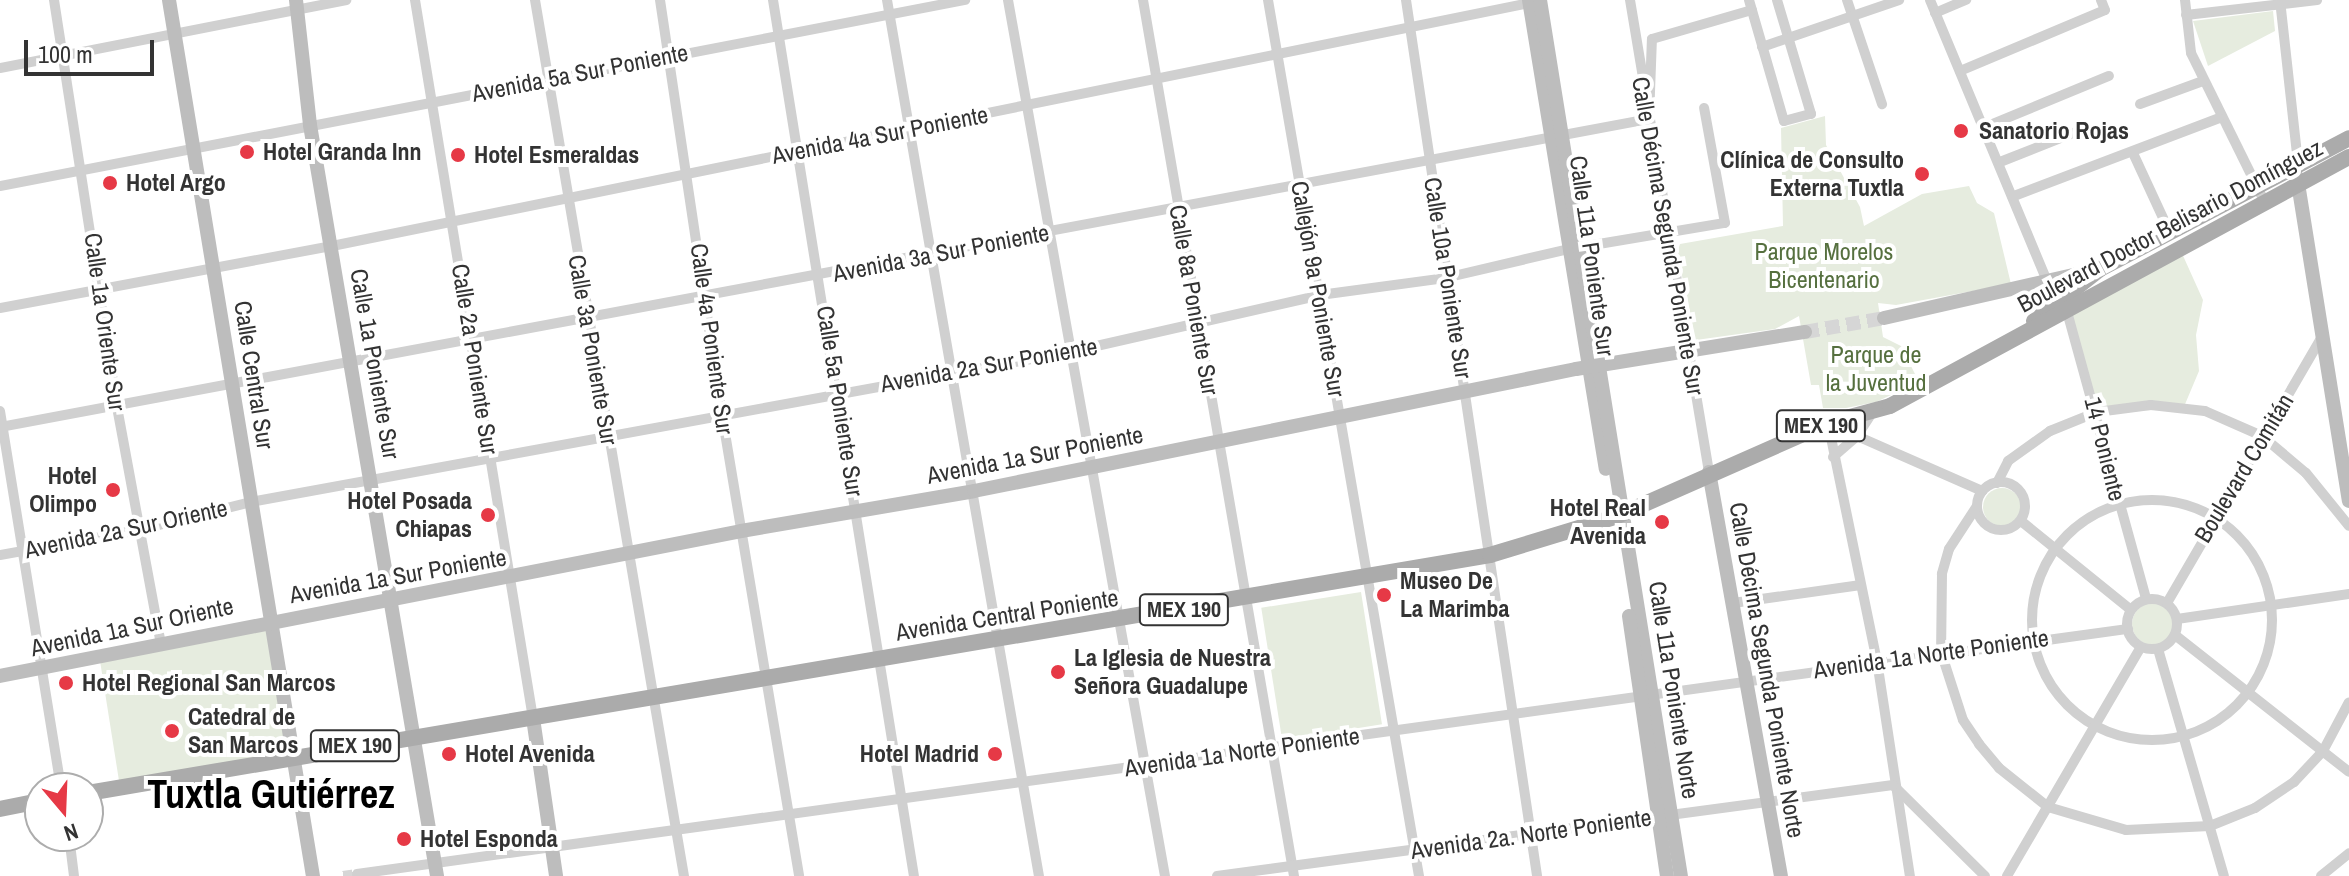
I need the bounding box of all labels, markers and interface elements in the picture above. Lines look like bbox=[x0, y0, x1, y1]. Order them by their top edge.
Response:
scale bar bbox=[28, 24, 158, 74]
text: 100 m bbox=[38, 38, 93, 70]
street label: Avenida 5a Sur Poniente bbox=[469, 38, 691, 108]
street label: Calle Décima Segunda Poniente Sur bbox=[1626, 75, 1710, 397]
street label: Avenida 4a Sur Poniente bbox=[769, 100, 991, 170]
place label: Sanatorio Rojas bbox=[1979, 117, 2129, 145]
marker: Sanatorio Rojas bbox=[1950, 120, 1972, 142]
street label: Boulevard Doctor Belisario Domínguez bbox=[2013, 133, 2327, 319]
place label: Hotel Granda Inn bbox=[263, 138, 422, 166]
place label: Hotel Esmeraldas bbox=[474, 141, 639, 169]
marker: Hotel Granda Inn bbox=[238, 143, 256, 161]
marker: Hotel Esmeraldas bbox=[449, 146, 467, 164]
place label: Clínica de Consulto Externa Tuxtla bbox=[1720, 146, 1904, 202]
street label: Calle 11a Poniente Sur bbox=[1564, 154, 1620, 358]
marker: Clínica de Consulto Externa Tuxtla bbox=[1911, 163, 1933, 185]
place label: Hotel Argo bbox=[126, 169, 227, 197]
marker: Hotel Argo bbox=[101, 174, 119, 192]
street label: Calle 10a Poniente Sur bbox=[1418, 175, 1478, 381]
street label: Callejón 9a Poniente Sur bbox=[1285, 179, 1351, 399]
street label: Calle 8a Poniente Sur bbox=[1163, 203, 1225, 397]
street label: Avenida 3a Sur Poniente bbox=[830, 218, 1052, 288]
street label: Calle 1a Oriente Sur bbox=[78, 231, 132, 413]
park label: Parque Morelos Bicentenario bbox=[1755, 238, 1893, 294]
street label: Calle 4a Poniente Sur bbox=[684, 242, 740, 436]
street label: Calle 3a Poniente Sur bbox=[562, 253, 624, 447]
street label: Calle 2a Poniente Sur bbox=[446, 262, 504, 456]
street label: Calle 1a Poniente Sur bbox=[344, 267, 406, 461]
street label: Calle Central Sur bbox=[228, 299, 280, 451]
street label: Calle 5a Poniente Sur bbox=[811, 304, 869, 498]
street label: Avenida 2a Sur Poniente bbox=[878, 332, 1100, 398]
park label: Parque de la Juventud bbox=[1826, 341, 1926, 397]
street label: Boulevard Comitán bbox=[2188, 388, 2300, 548]
street label: 14 Poniente bbox=[2078, 394, 2132, 504]
road number: MEX 190 bbox=[1775, 408, 1867, 444]
street label: Avenida 1a Sur Poniente bbox=[924, 420, 1146, 490]
place label: Hotel Olimpo bbox=[29, 462, 97, 518]
marker: Hotel Olimpo bbox=[104, 481, 122, 499]
place label: Hotel Posada Chiapas bbox=[347, 487, 472, 543]
street label: Avenida 2a Sur Oriente bbox=[22, 493, 230, 565]
place label: Hotel Real Avenida bbox=[1550, 494, 1646, 550]
street label: Calle Décima Segunda Poniente Norte bbox=[1723, 500, 1811, 840]
marker: Hotel Posada Chiapas bbox=[479, 506, 497, 524]
marker: Hotel Real Avenida bbox=[1653, 513, 1671, 531]
street label: Avenida 1a Sur Poniente bbox=[287, 543, 509, 609]
place label: Museo De La Marimba bbox=[1400, 567, 1509, 623]
street label: Calle 11a Poniente Norte bbox=[1643, 579, 1705, 801]
street label: Avenida Central Poniente bbox=[894, 583, 1120, 647]
marker: Museo De La Marimba bbox=[1375, 586, 1393, 604]
street label: Avenida 1a Sur Oriente bbox=[28, 591, 236, 663]
road number: MEX 190 bbox=[1138, 592, 1230, 628]
street label: Avenida 1a Norte Poniente bbox=[1812, 623, 2050, 685]
place label: La Iglesia de Nuestra Señora Guadalupe bbox=[1074, 644, 1271, 700]
marker: La Iglesia de Nuestra Señora Guadalupe bbox=[1049, 663, 1067, 681]
place label: Hotel Regional San Marcos bbox=[82, 669, 336, 697]
marker: Hotel Regional San Marcos bbox=[57, 674, 75, 692]
place label: Catedral de San Marcos bbox=[188, 703, 298, 759]
street label: Avenida 1a Norte Poniente bbox=[1123, 721, 1361, 783]
marker: Catedral de San Marcos bbox=[163, 722, 181, 740]
road number: MEX 190 bbox=[309, 728, 401, 764]
place label: Hotel Avenida bbox=[465, 740, 596, 768]
place label: Hotel Madrid bbox=[860, 740, 979, 768]
marker: Hotel Avenida bbox=[440, 745, 458, 763]
marker: Hotel Madrid bbox=[986, 745, 1004, 763]
district label: Tuxtla Gutiérrez bbox=[147, 770, 395, 818]
north arrow bbox=[24, 772, 104, 852]
street label: Avenida 2a. Norte Poniente bbox=[1409, 803, 1653, 865]
text: N bbox=[60, 816, 82, 849]
place label: Hotel Esponda bbox=[420, 825, 558, 853]
marker: Hotel Esponda bbox=[395, 830, 413, 848]

